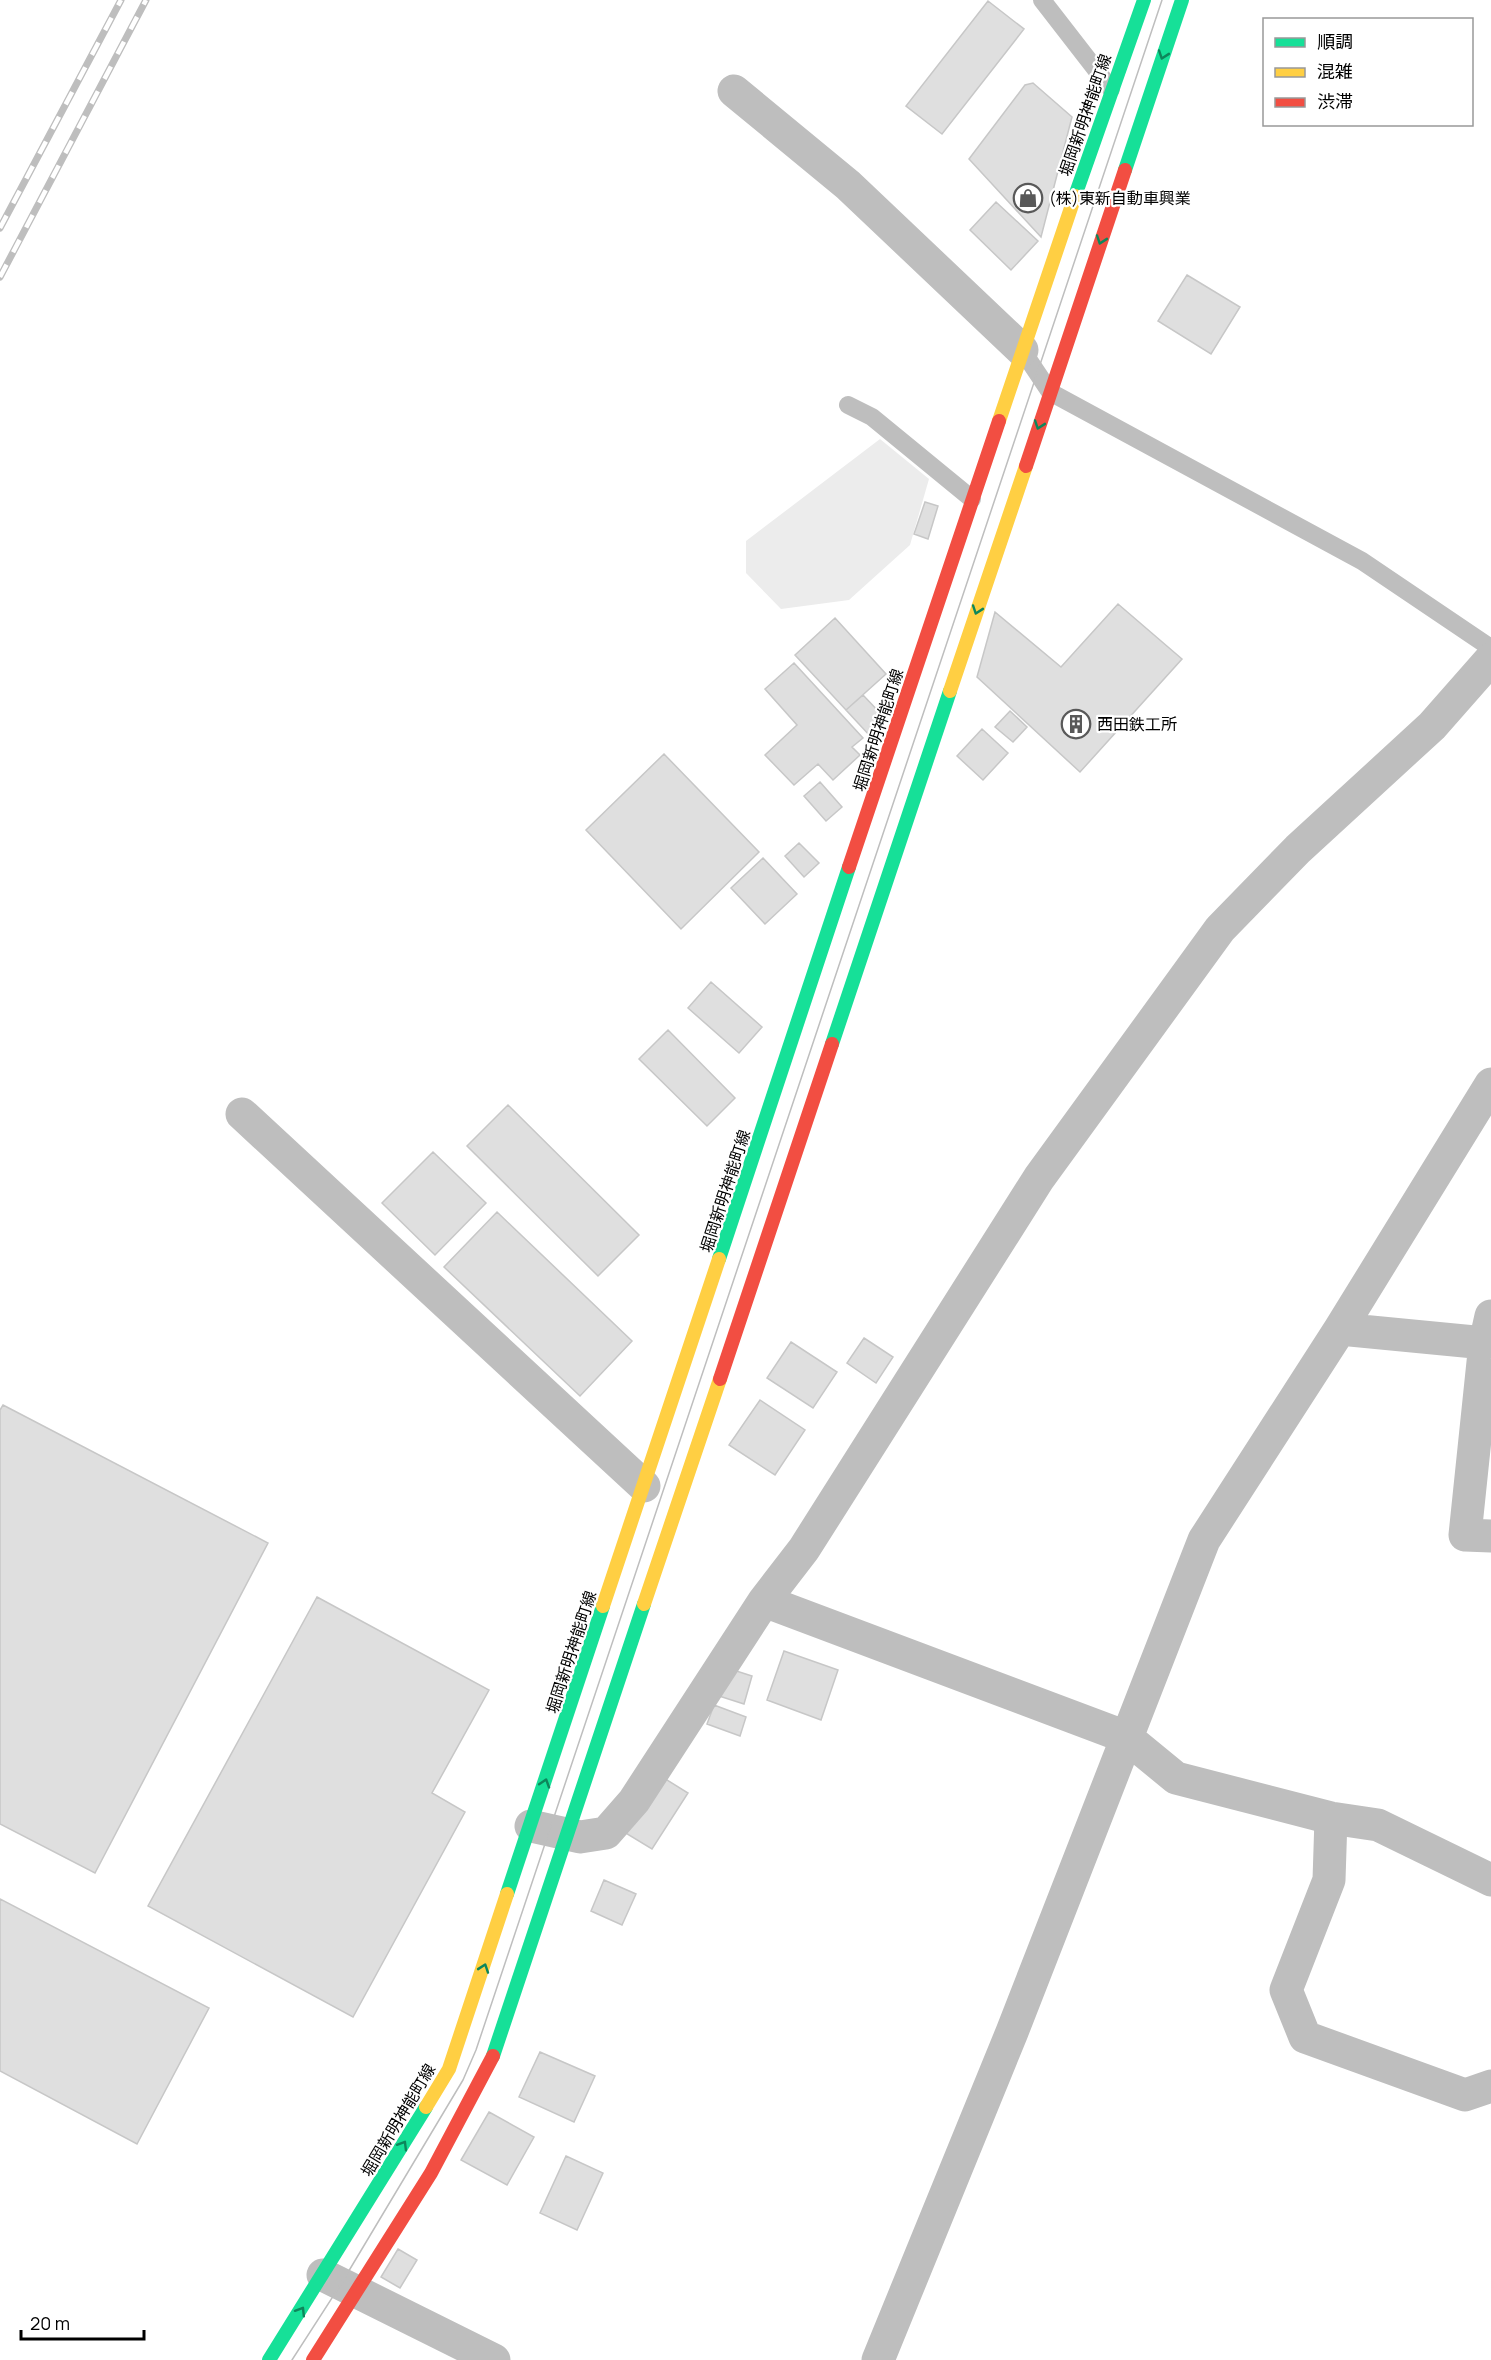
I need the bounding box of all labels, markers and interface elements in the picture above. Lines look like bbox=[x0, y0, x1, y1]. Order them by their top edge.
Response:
legend bbox=[1263, 18, 1473, 126]
text: 順調 bbox=[1317, 29, 1353, 53]
one-way arrow bbox=[1158, 50, 1170, 60]
street label: 堀岡新明神能町線 bbox=[1054, 51, 1116, 179]
text: 混雑 bbox=[1317, 59, 1353, 83]
text: 渋滞 bbox=[1317, 89, 1353, 113]
shop icon: (株)東新自動車興業 bbox=[1012, 182, 1044, 214]
place label: (株)東新自動車興業 bbox=[1049, 187, 1191, 209]
one-way arrow bbox=[1096, 234, 1108, 245]
one-way arrow bbox=[1034, 419, 1046, 430]
one-way arrow bbox=[972, 604, 984, 615]
street label: 堀岡新明神能町線 bbox=[848, 666, 908, 794]
building icon: 西田鉄工所 bbox=[1060, 708, 1092, 740]
place label: 西田鉄工所 bbox=[1097, 713, 1177, 735]
street label: 堀岡新明神能町線 bbox=[695, 1127, 755, 1255]
street label: 堀岡新明神能町線 bbox=[541, 1588, 601, 1716]
one-way arrow bbox=[538, 1778, 551, 1789]
one-way arrow bbox=[476, 1963, 489, 1974]
street label: 堀岡新明神能町線 bbox=[356, 2059, 440, 2181]
one-way arrow bbox=[396, 2141, 408, 2151]
scale bar bbox=[21, 2303, 144, 2341]
one-way arrow bbox=[293, 2307, 305, 2317]
text: 20 m bbox=[30, 2311, 70, 2335]

